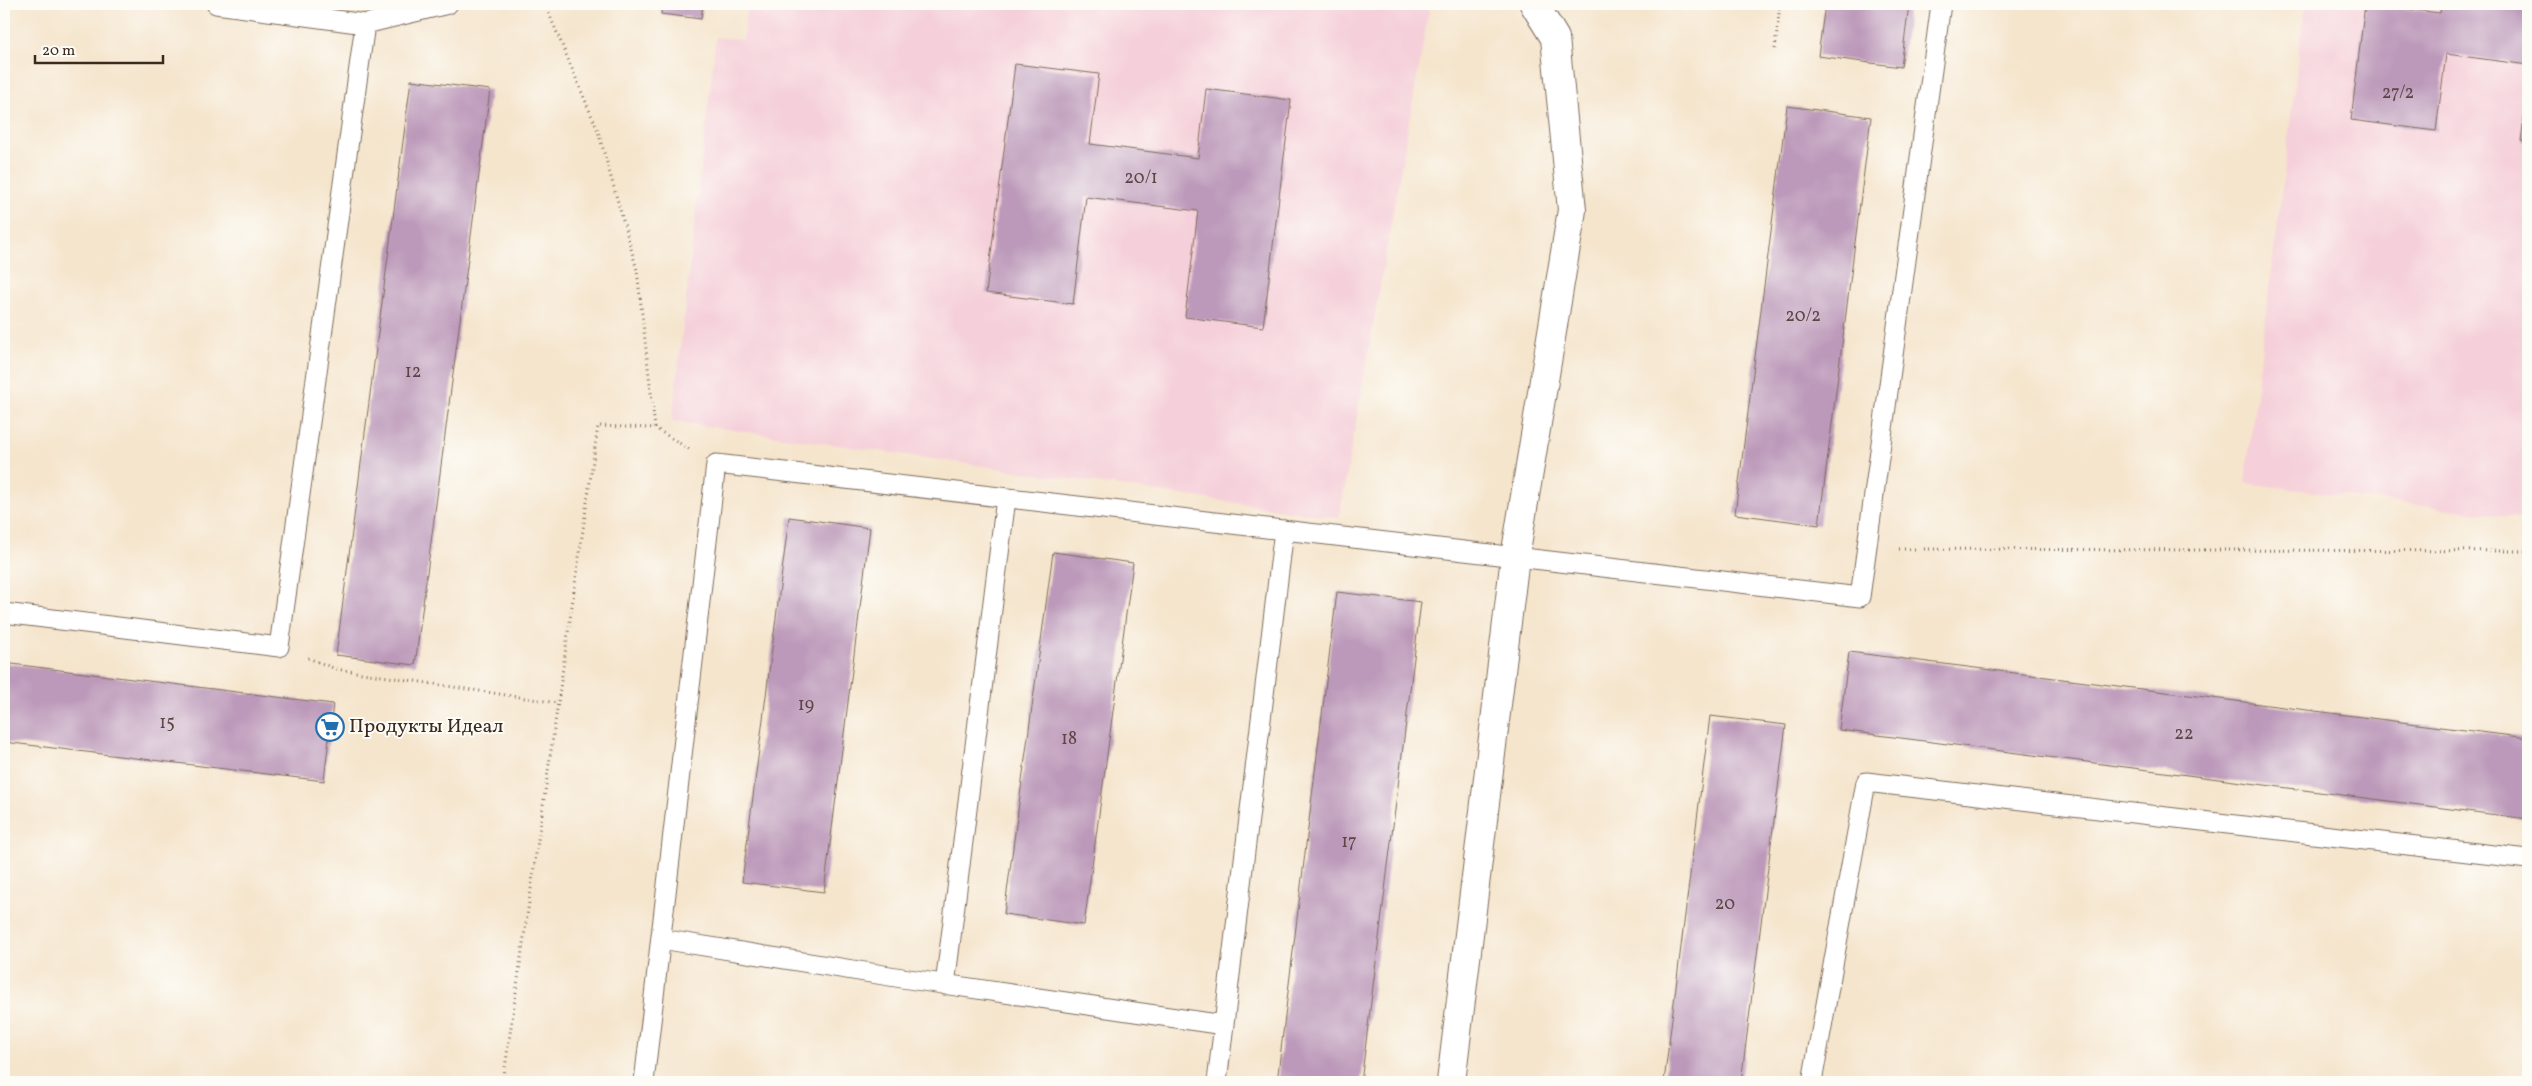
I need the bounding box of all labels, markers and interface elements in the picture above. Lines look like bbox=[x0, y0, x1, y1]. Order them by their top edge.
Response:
scale bar bbox=[35, 32, 162, 64]
text: 20 m bbox=[42, 41, 75, 62]
house number: 27/2 bbox=[2382, 81, 2414, 106]
house number: 20/1 bbox=[1124, 166, 1158, 191]
house number: 20/2 bbox=[1785, 304, 1821, 329]
house number: 12 bbox=[405, 360, 421, 385]
house number: 19 bbox=[798, 693, 814, 718]
house number: 15 bbox=[159, 711, 175, 736]
supermarket icon: Продукты Идеал bbox=[315, 712, 345, 742]
place label: Продукты Идеал bbox=[349, 713, 503, 741]
house number: 22 bbox=[2174, 722, 2194, 747]
house number: 18 bbox=[1061, 727, 1077, 752]
house number: 17 bbox=[1341, 830, 1357, 855]
house number: 20 bbox=[1715, 892, 1735, 917]

